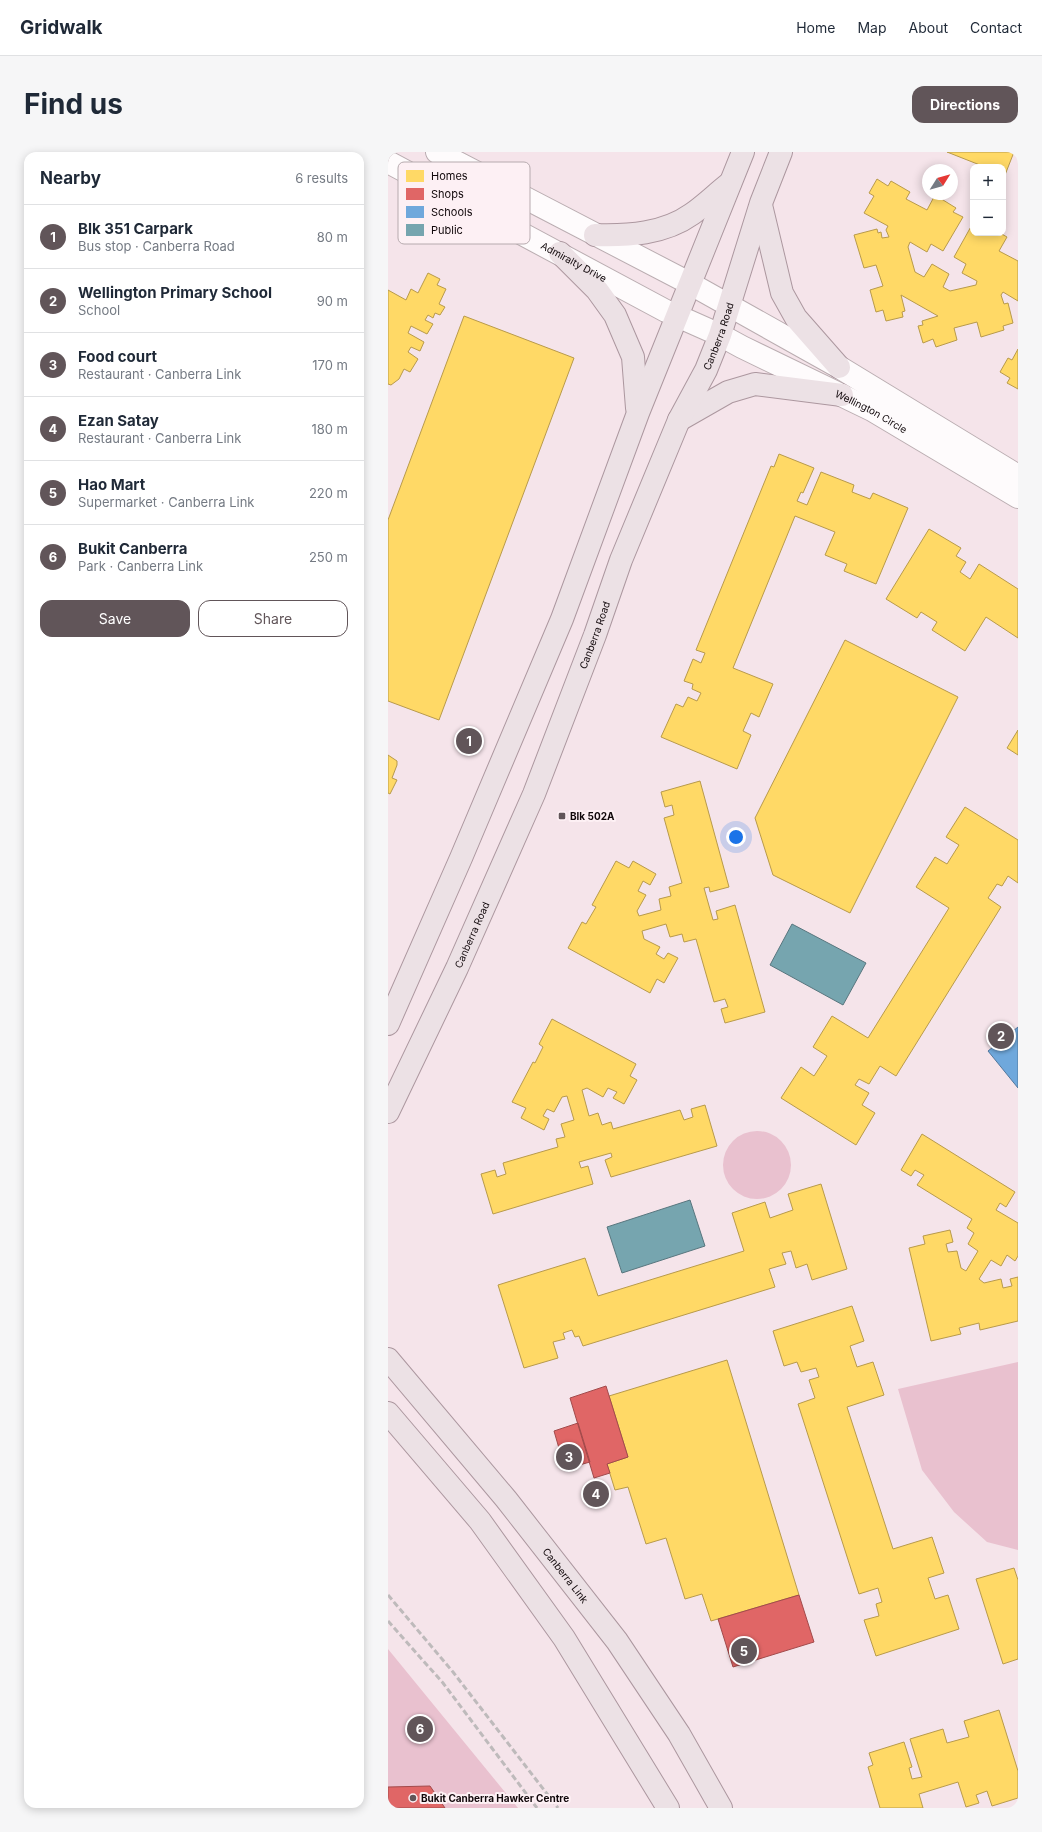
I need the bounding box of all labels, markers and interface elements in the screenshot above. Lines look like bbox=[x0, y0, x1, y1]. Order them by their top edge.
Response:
text: Gridwalk bbox=[20, 16, 103, 39]
text: Home bbox=[796, 19, 835, 36]
text: Map bbox=[857, 19, 887, 36]
text: About bbox=[909, 19, 948, 36]
text: Contact bbox=[970, 19, 1022, 36]
button: Directions bbox=[912, 86, 1018, 123]
text: Find us bbox=[24, 87, 123, 121]
legend bbox=[398, 162, 530, 244]
north arrow bbox=[922, 164, 958, 200]
map controls bbox=[970, 164, 1006, 236]
button: + bbox=[970, 164, 1006, 200]
text: Nearby bbox=[40, 168, 101, 188]
text: Homes bbox=[431, 169, 468, 183]
text: 6 results bbox=[295, 170, 348, 186]
text: Shops bbox=[431, 187, 464, 201]
button: − bbox=[970, 200, 1006, 236]
text: Schools bbox=[431, 205, 473, 219]
text: Blk 351 Carpark bbox=[78, 219, 193, 238]
text: Public bbox=[431, 223, 463, 237]
text: 1 bbox=[50, 229, 56, 245]
text: 80 m bbox=[317, 229, 348, 245]
text: Bus stop · Canberra Road bbox=[78, 238, 235, 254]
street label: Admiralty Drive bbox=[539, 239, 609, 284]
text: Wellington Primary School bbox=[78, 283, 272, 302]
text: 2 bbox=[49, 293, 57, 309]
text: 90 m bbox=[317, 293, 348, 309]
street label: Canberra Road bbox=[701, 301, 736, 372]
text: School bbox=[78, 302, 120, 318]
text: Food court bbox=[78, 347, 157, 366]
text: 3 bbox=[49, 357, 57, 373]
text: 170 m bbox=[312, 357, 348, 373]
text: Restaurant · Canberra Link bbox=[78, 366, 241, 382]
street label: Wellington Circle bbox=[833, 387, 909, 436]
text: Ezan Satay bbox=[78, 411, 159, 430]
text: 4 bbox=[49, 421, 57, 437]
text: 180 m bbox=[311, 421, 348, 437]
text: Restaurant · Canberra Link bbox=[78, 430, 241, 446]
text: Hao Mart bbox=[78, 475, 145, 494]
text: 5 bbox=[49, 485, 57, 501]
text: 220 m bbox=[309, 485, 348, 501]
text: Supermarket · Canberra Link bbox=[78, 494, 254, 510]
text: Bukit Canberra bbox=[78, 539, 187, 558]
text: 6 bbox=[49, 549, 57, 565]
text: 250 m bbox=[309, 549, 348, 565]
text: Park · Canberra Link bbox=[78, 558, 203, 574]
button: Save bbox=[40, 600, 190, 637]
button: Share bbox=[198, 600, 348, 637]
street label: Canberra Road bbox=[577, 600, 612, 671]
pin: 1 bbox=[456, 726, 482, 756]
place label: Blk 502A bbox=[570, 810, 615, 822]
marker: Blk 502A bbox=[557, 811, 567, 821]
your location bbox=[726, 827, 746, 847]
street label: Canberra Road bbox=[452, 900, 492, 970]
pin: 2 bbox=[988, 1021, 1014, 1051]
pin: 3 bbox=[556, 1442, 582, 1472]
pin: 4 bbox=[583, 1479, 609, 1509]
street label: Canberra Link bbox=[540, 1545, 591, 1606]
pin: 5 bbox=[731, 1636, 757, 1666]
pin: 6 bbox=[407, 1714, 433, 1744]
place label: Bukit Canberra Hawker Centre bbox=[421, 1792, 569, 1804]
marker: Bukit Canberra Hawker Centre bbox=[408, 1793, 418, 1803]

